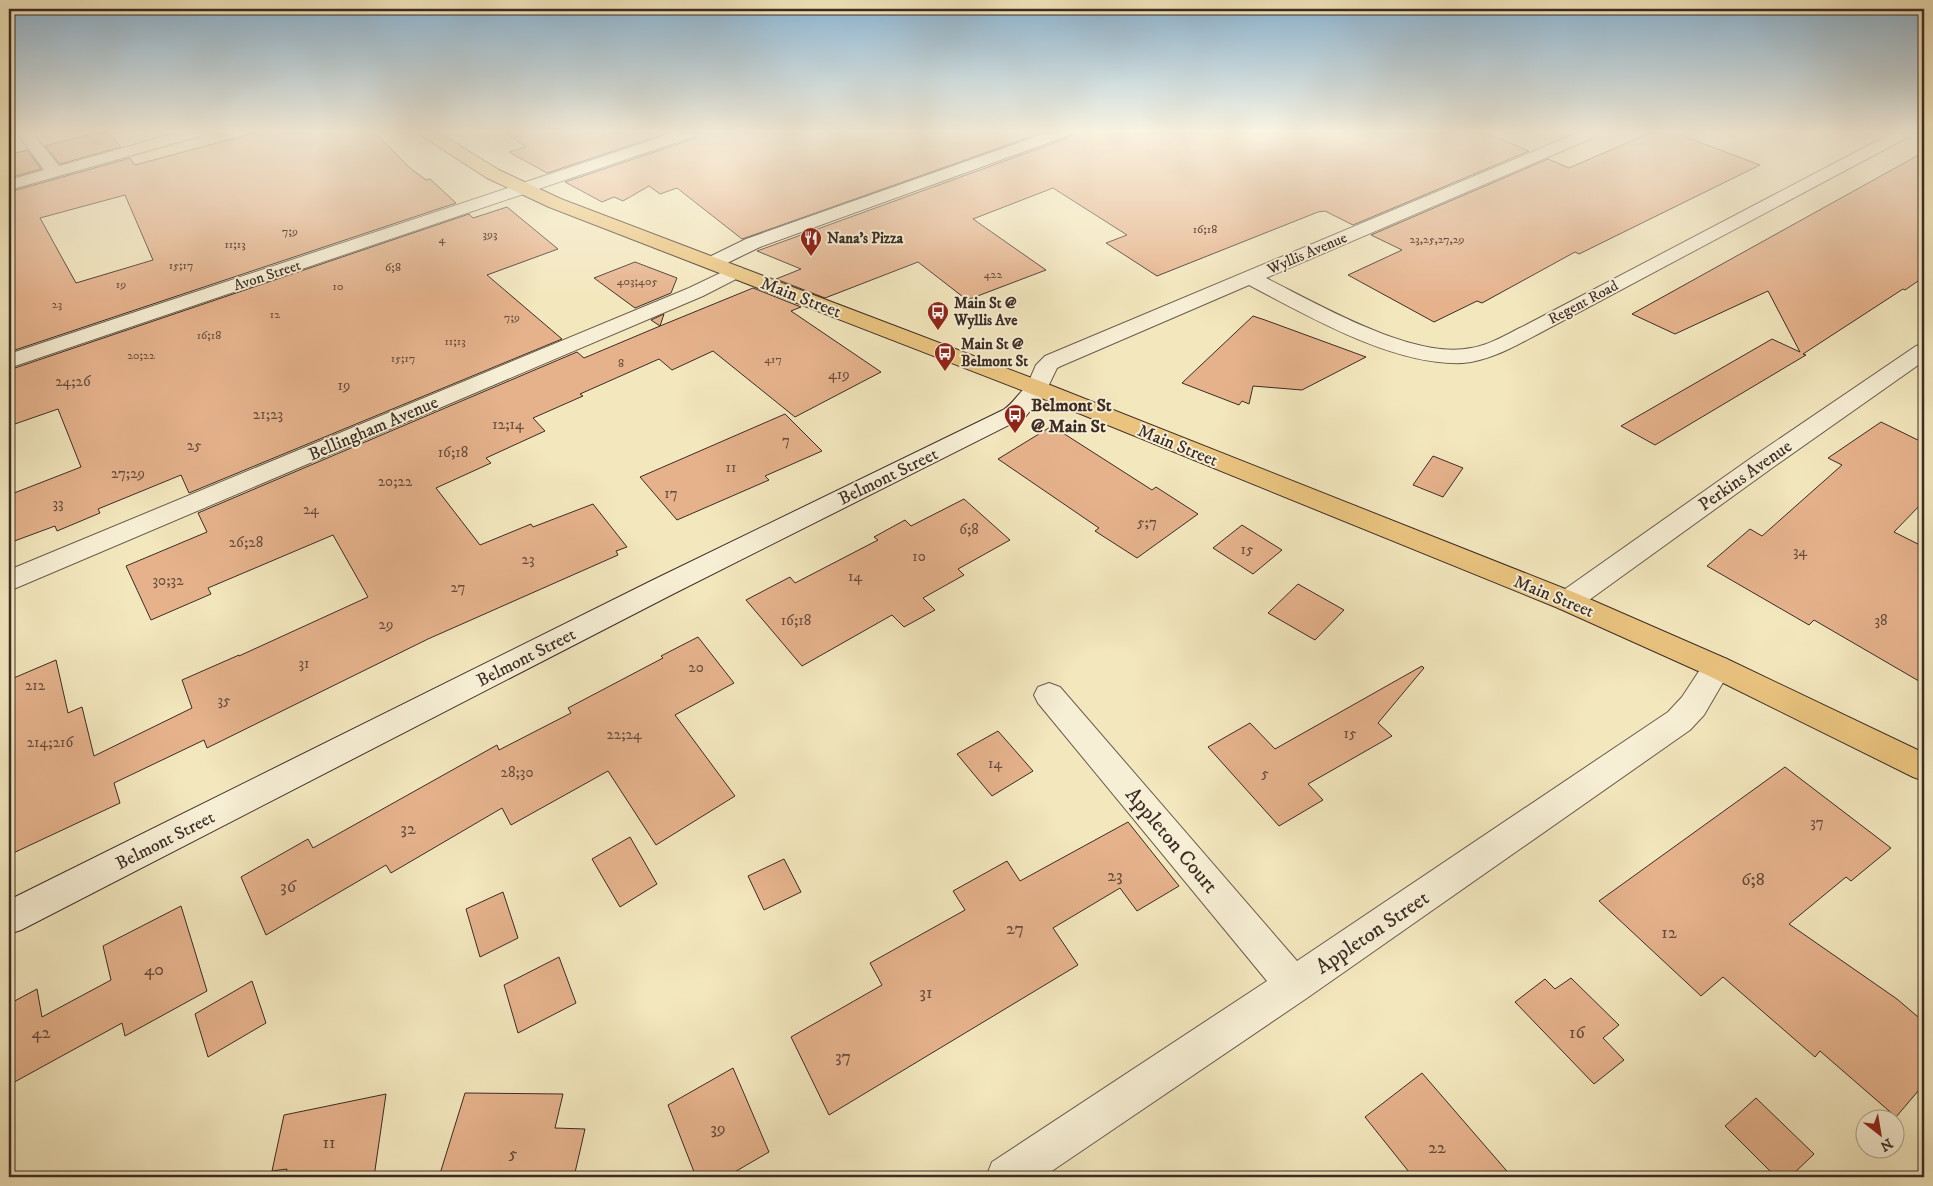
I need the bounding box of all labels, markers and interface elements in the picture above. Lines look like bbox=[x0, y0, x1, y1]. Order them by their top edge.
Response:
house number: 16;18 bbox=[1193, 222, 1217, 237]
house number: 7;9 bbox=[282, 224, 298, 239]
restaurant icon: Nana's Pizza bbox=[799, 226, 823, 257]
house number: 393 bbox=[483, 227, 497, 242]
street label: Wyllis Avenue bbox=[1264, 228, 1350, 279]
place label: Nana's Pizza bbox=[827, 229, 904, 248]
house number: 4 bbox=[439, 232, 447, 247]
house number: 23,25,27,29 bbox=[1409, 232, 1465, 247]
house number: 11;13 bbox=[224, 237, 246, 252]
street label: Avon Street bbox=[231, 256, 303, 295]
house number: 15;17 bbox=[169, 258, 193, 273]
house number: 6;8 bbox=[385, 260, 401, 275]
house number: 422 bbox=[984, 267, 1002, 282]
street label: Main Street bbox=[757, 273, 844, 323]
house number: 403;405 bbox=[617, 274, 657, 289]
street label: Regent Road bbox=[1545, 276, 1622, 329]
house number: 19 bbox=[116, 277, 126, 292]
house number: 10 bbox=[333, 279, 343, 294]
place label: Main St @ Wyllis Ave bbox=[953, 294, 1018, 330]
house number: 23 bbox=[52, 297, 62, 312]
bus stop icon: Main St @ Wyllis Ave bbox=[926, 300, 950, 331]
house number: 12 bbox=[270, 307, 280, 322]
house number: 7;9 bbox=[504, 310, 520, 325]
house number: 16;18 bbox=[197, 328, 221, 343]
house number: 11;13 bbox=[444, 334, 466, 349]
place label: Main St @ Belmont St bbox=[961, 335, 1028, 371]
bus stop icon: Main St @ Belmont St bbox=[933, 341, 957, 372]
house number: 20;22 bbox=[127, 348, 155, 363]
house number: 15;17 bbox=[391, 351, 415, 366]
house number: 417 bbox=[764, 352, 782, 367]
house number: 8 bbox=[618, 356, 624, 371]
house number: 419 bbox=[828, 365, 850, 384]
house number: 24;26 bbox=[55, 372, 92, 391]
house number: 19 bbox=[338, 376, 350, 395]
street label: Bellingham Avenue bbox=[305, 392, 442, 466]
place label: Belmont St @ Main St bbox=[1031, 395, 1112, 438]
bus stop icon: Belmont St @ Main St bbox=[1003, 403, 1027, 434]
house number: 21;23 bbox=[253, 405, 283, 424]
house number: 12;14 bbox=[492, 415, 524, 434]
street label: Main Street bbox=[1134, 420, 1221, 472]
house number: 7 bbox=[782, 431, 790, 450]
house number: 25 bbox=[187, 436, 202, 455]
street label: Perkins Avenue bbox=[1695, 436, 1797, 516]
house number: 16;18 bbox=[438, 443, 468, 462]
street label: Belmont Street bbox=[835, 443, 942, 510]
house number: 11 bbox=[725, 458, 737, 477]
house number: 27;29 bbox=[111, 464, 145, 483]
house number: 20;22 bbox=[378, 472, 413, 491]
house number: 17 bbox=[664, 484, 678, 503]
house number: 33 bbox=[52, 494, 64, 513]
house number: 24 bbox=[303, 500, 319, 519]
house number: 5;7 bbox=[1137, 513, 1157, 532]
house number: 6;8 bbox=[959, 520, 979, 539]
house number: 26;28 bbox=[229, 533, 263, 552]
house number: 15 bbox=[1241, 540, 1254, 559]
house number: 34 bbox=[1793, 542, 1807, 561]
house number: 10 bbox=[912, 547, 926, 566]
house number: 23 bbox=[522, 550, 534, 569]
house number: 14 bbox=[848, 567, 862, 586]
house number: 30;32 bbox=[152, 571, 184, 590]
street label: Main Street bbox=[1510, 571, 1597, 623]
house number: 27 bbox=[451, 578, 466, 597]
house number: 16;18 bbox=[781, 611, 811, 630]
house number: 38 bbox=[1874, 611, 1888, 630]
house number: 29 bbox=[379, 615, 393, 634]
street label: Belmont Street bbox=[473, 623, 580, 692]
house number: 31 bbox=[298, 654, 310, 673]
house number: 20 bbox=[688, 658, 704, 677]
house number: 212 bbox=[25, 676, 46, 695]
house number: 35 bbox=[217, 691, 231, 710]
house number: 15 bbox=[1344, 724, 1357, 743]
house number: 22;24 bbox=[606, 725, 642, 744]
house number: 214;216 bbox=[27, 733, 74, 752]
house number: 14 bbox=[988, 754, 1002, 773]
house number: 28;30 bbox=[501, 763, 533, 782]
house number: 5 bbox=[1261, 764, 1269, 783]
street label: Appleton Court bbox=[1119, 782, 1223, 899]
street label: Belmont Street bbox=[112, 806, 219, 875]
house number: 37 bbox=[1810, 813, 1824, 832]
house number: 32 bbox=[400, 818, 416, 840]
house number: 23 bbox=[1107, 865, 1123, 887]
house number: 6;8 bbox=[1741, 869, 1765, 891]
house number: 36 bbox=[280, 876, 297, 898]
street label: Appleton Street bbox=[1311, 885, 1435, 980]
house number: 27 bbox=[1006, 918, 1024, 940]
house number: 12 bbox=[1661, 922, 1677, 944]
house number: 40 bbox=[144, 959, 164, 981]
house number: 31 bbox=[919, 982, 933, 1004]
house number: 42 bbox=[31, 1022, 51, 1044]
house number: 16 bbox=[1569, 1022, 1586, 1044]
house number: 37 bbox=[835, 1046, 851, 1068]
north arrow bbox=[1856, 1108, 1906, 1158]
house number: 39 bbox=[710, 1118, 726, 1140]
house number: 11 bbox=[322, 1132, 336, 1154]
text: N bbox=[1876, 1134, 1896, 1155]
house number: 22 bbox=[1428, 1137, 1446, 1159]
house number: 5 bbox=[509, 1143, 518, 1165]

